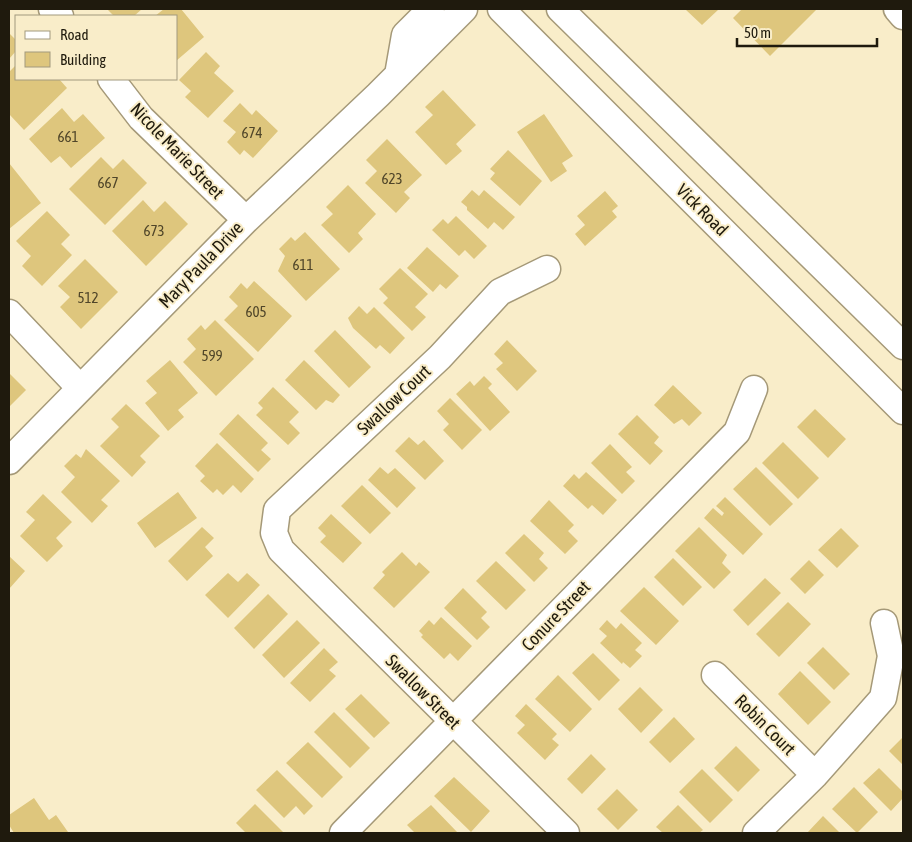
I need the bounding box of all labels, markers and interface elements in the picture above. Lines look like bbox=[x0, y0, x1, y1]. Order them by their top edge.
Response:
legend bbox=[15, 15, 178, 80]
scale bar bbox=[737, 15, 877, 47]
text: 50 m bbox=[744, 24, 771, 41]
text: Road bbox=[60, 26, 89, 43]
text: Building bbox=[60, 51, 106, 68]
street label: Nicole Marie Street bbox=[126, 98, 228, 203]
house number: 674 bbox=[241, 124, 263, 141]
house number: 661 bbox=[57, 128, 79, 145]
house number: 623 bbox=[381, 170, 403, 187]
house number: 667 bbox=[97, 174, 119, 191]
street label: Vick Road bbox=[672, 179, 733, 240]
street label: Mary Paula Drive bbox=[154, 217, 247, 312]
house number: 673 bbox=[143, 222, 165, 239]
house number: 611 bbox=[292, 256, 314, 273]
house number: 512 bbox=[77, 289, 99, 306]
house number: 605 bbox=[245, 303, 267, 320]
house number: 599 bbox=[201, 347, 223, 364]
street label: Swallow Court bbox=[353, 360, 435, 439]
street label: Conure Street bbox=[517, 576, 594, 655]
street label: Swallow Street bbox=[382, 650, 465, 733]
street label: Robin Court bbox=[731, 690, 800, 759]

